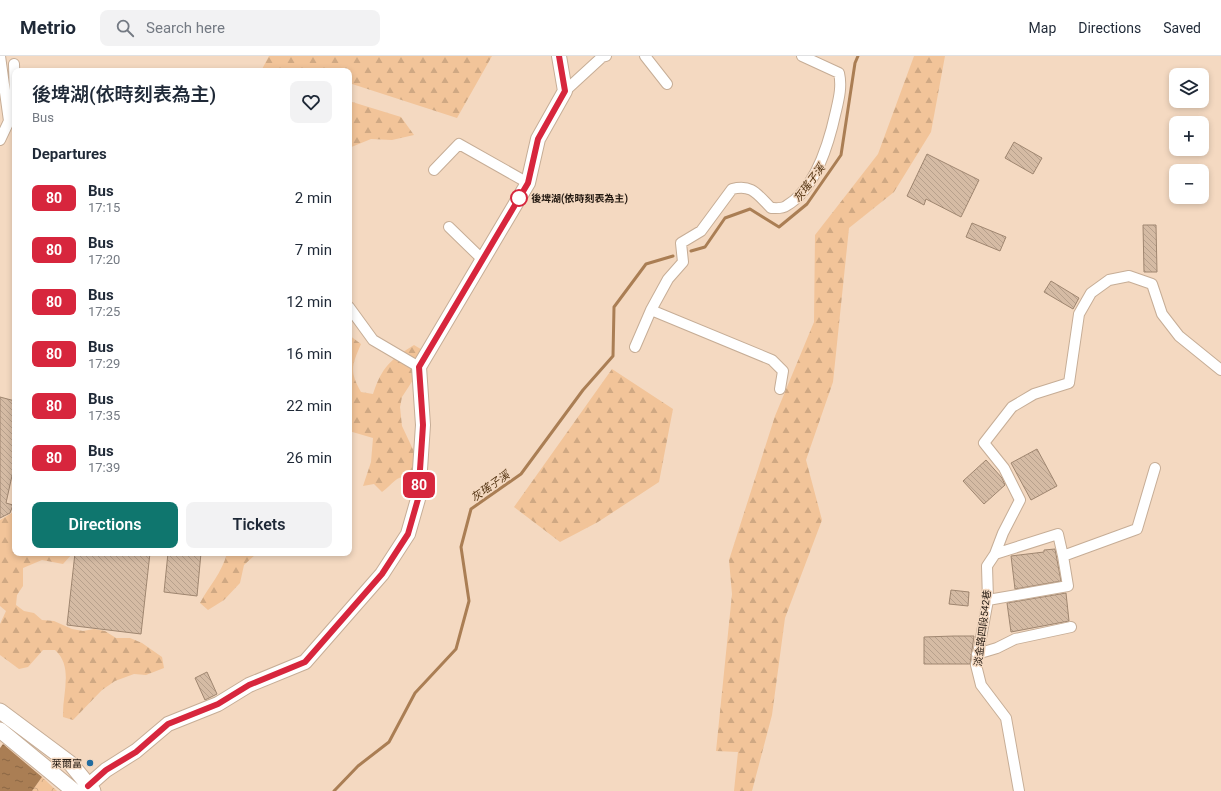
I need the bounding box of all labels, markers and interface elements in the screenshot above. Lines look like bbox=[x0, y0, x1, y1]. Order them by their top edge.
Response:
search box bbox=[100, 10, 380, 46]
text: Metrio bbox=[20, 16, 76, 39]
icon: search bbox=[114, 17, 136, 39]
text: Search here bbox=[146, 19, 225, 37]
text: Map bbox=[1029, 20, 1056, 36]
text: Directions bbox=[1078, 20, 1141, 36]
text: Saved bbox=[1163, 20, 1201, 36]
map controls bbox=[1169, 68, 1209, 204]
button: layers bbox=[1169, 68, 1209, 108]
button: heart bbox=[290, 81, 332, 123]
text: 後埤湖(依時刻表為主) bbox=[32, 83, 216, 106]
text: Bus bbox=[32, 110, 54, 125]
button: + bbox=[1169, 116, 1209, 156]
text: Departures bbox=[32, 145, 107, 163]
water label: 灰瑤子溪 bbox=[791, 160, 829, 205]
button: − bbox=[1169, 164, 1209, 204]
text: Bus bbox=[88, 182, 114, 200]
text: 2 min bbox=[295, 189, 332, 207]
marker: 後埤湖(依時刻表為主) bbox=[510, 189, 528, 207]
text: 80 bbox=[46, 190, 62, 206]
place label: 後埤湖(依時刻表為主) bbox=[531, 193, 628, 205]
text: 17:15 bbox=[88, 200, 120, 215]
text: Bus bbox=[88, 234, 114, 252]
text: 7 min bbox=[295, 241, 332, 259]
text: 80 bbox=[46, 242, 62, 258]
text: 17:20 bbox=[88, 252, 120, 267]
text: Bus bbox=[88, 286, 114, 304]
text: 12 min bbox=[286, 293, 332, 311]
text: 80 bbox=[46, 294, 62, 310]
text: 17:25 bbox=[88, 304, 120, 319]
text: Bus bbox=[88, 338, 114, 356]
text: 16 min bbox=[286, 345, 332, 363]
text: 80 bbox=[46, 346, 62, 362]
text: 17:29 bbox=[88, 356, 120, 371]
text: Bus bbox=[88, 390, 114, 408]
text: 22 min bbox=[286, 397, 332, 415]
text: 80 bbox=[46, 398, 62, 414]
text: 17:35 bbox=[88, 408, 120, 423]
text: Bus bbox=[88, 442, 114, 460]
text: 26 min bbox=[286, 449, 332, 467]
text: 80 bbox=[46, 450, 62, 466]
text: 17:39 bbox=[88, 460, 120, 475]
water label: 灰瑤子溪 bbox=[469, 467, 514, 504]
line badge: 80 bbox=[401, 472, 437, 498]
text: 80 bbox=[411, 477, 427, 493]
button: Directions bbox=[32, 502, 178, 548]
button: Tickets bbox=[186, 502, 332, 548]
street label: 淡金路四段542巷 bbox=[972, 589, 993, 667]
place label: 萊爾富 bbox=[52, 758, 82, 769]
marker: 萊爾富 bbox=[85, 758, 95, 768]

